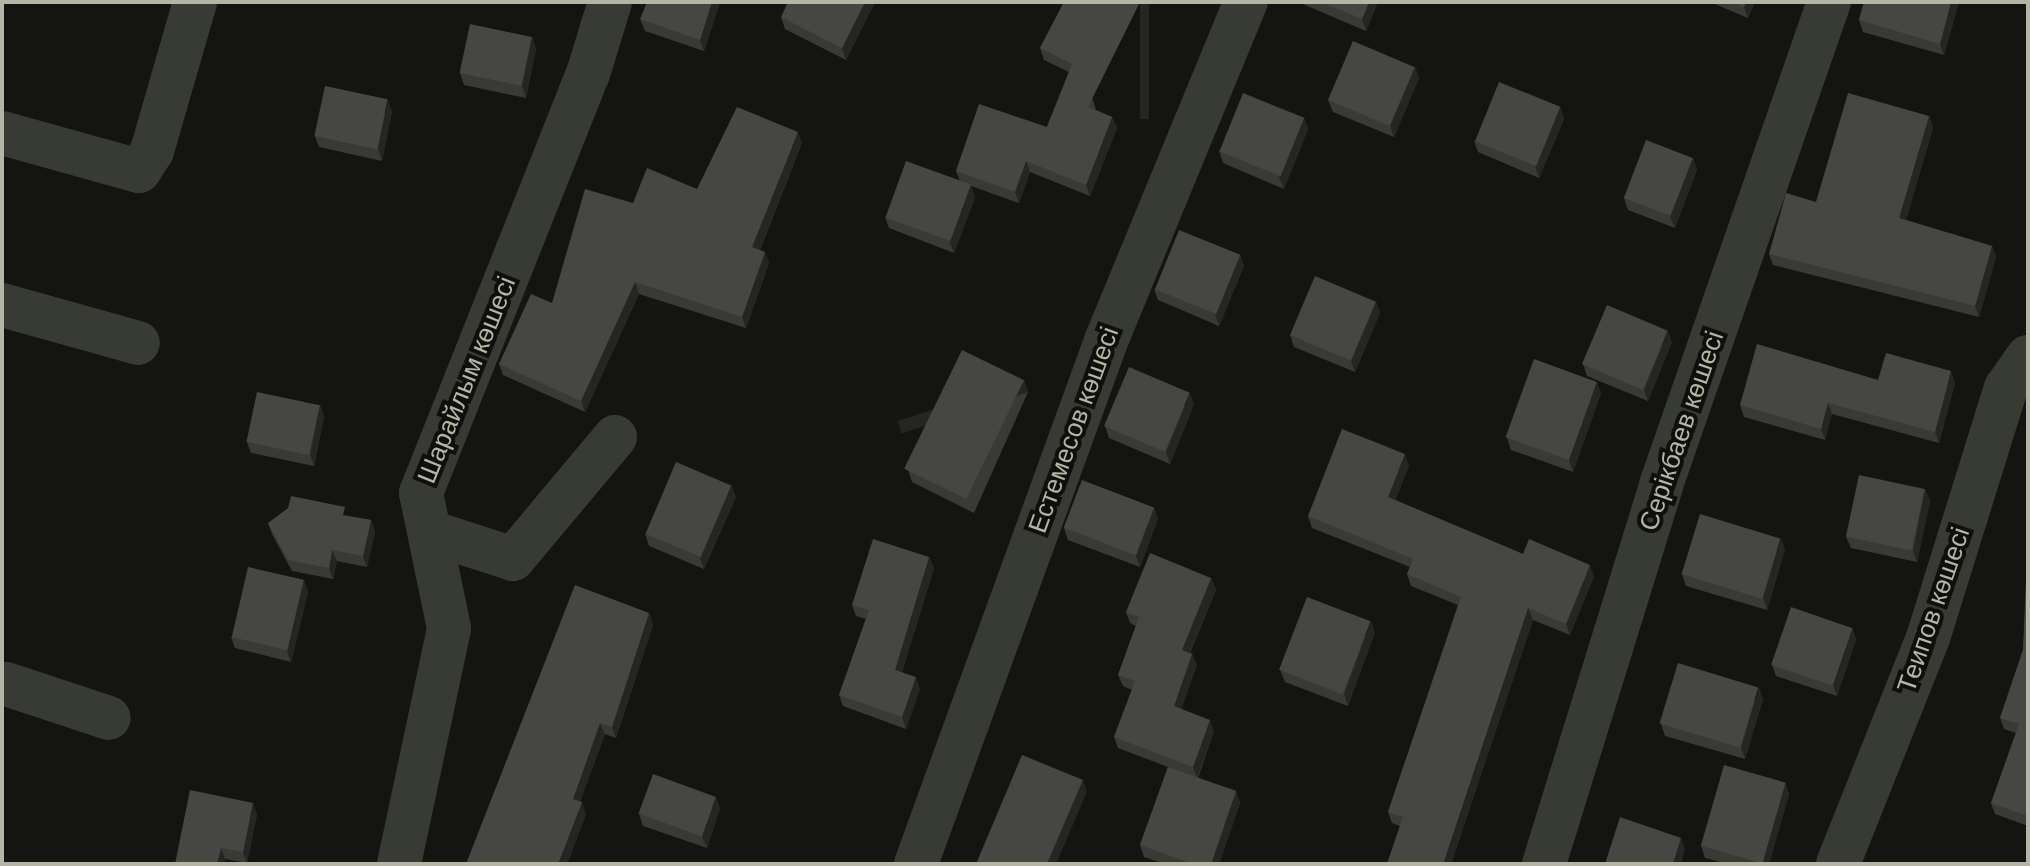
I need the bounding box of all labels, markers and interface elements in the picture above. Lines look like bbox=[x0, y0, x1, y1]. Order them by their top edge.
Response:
street label: Шарайлым көшесі bbox=[411, 272, 523, 488]
street label: Естемесов көшесі bbox=[1022, 323, 1126, 537]
street label: Серікбаев көшесі bbox=[1633, 327, 1731, 535]
street label: Теипов көшесі bbox=[1891, 523, 1977, 697]

